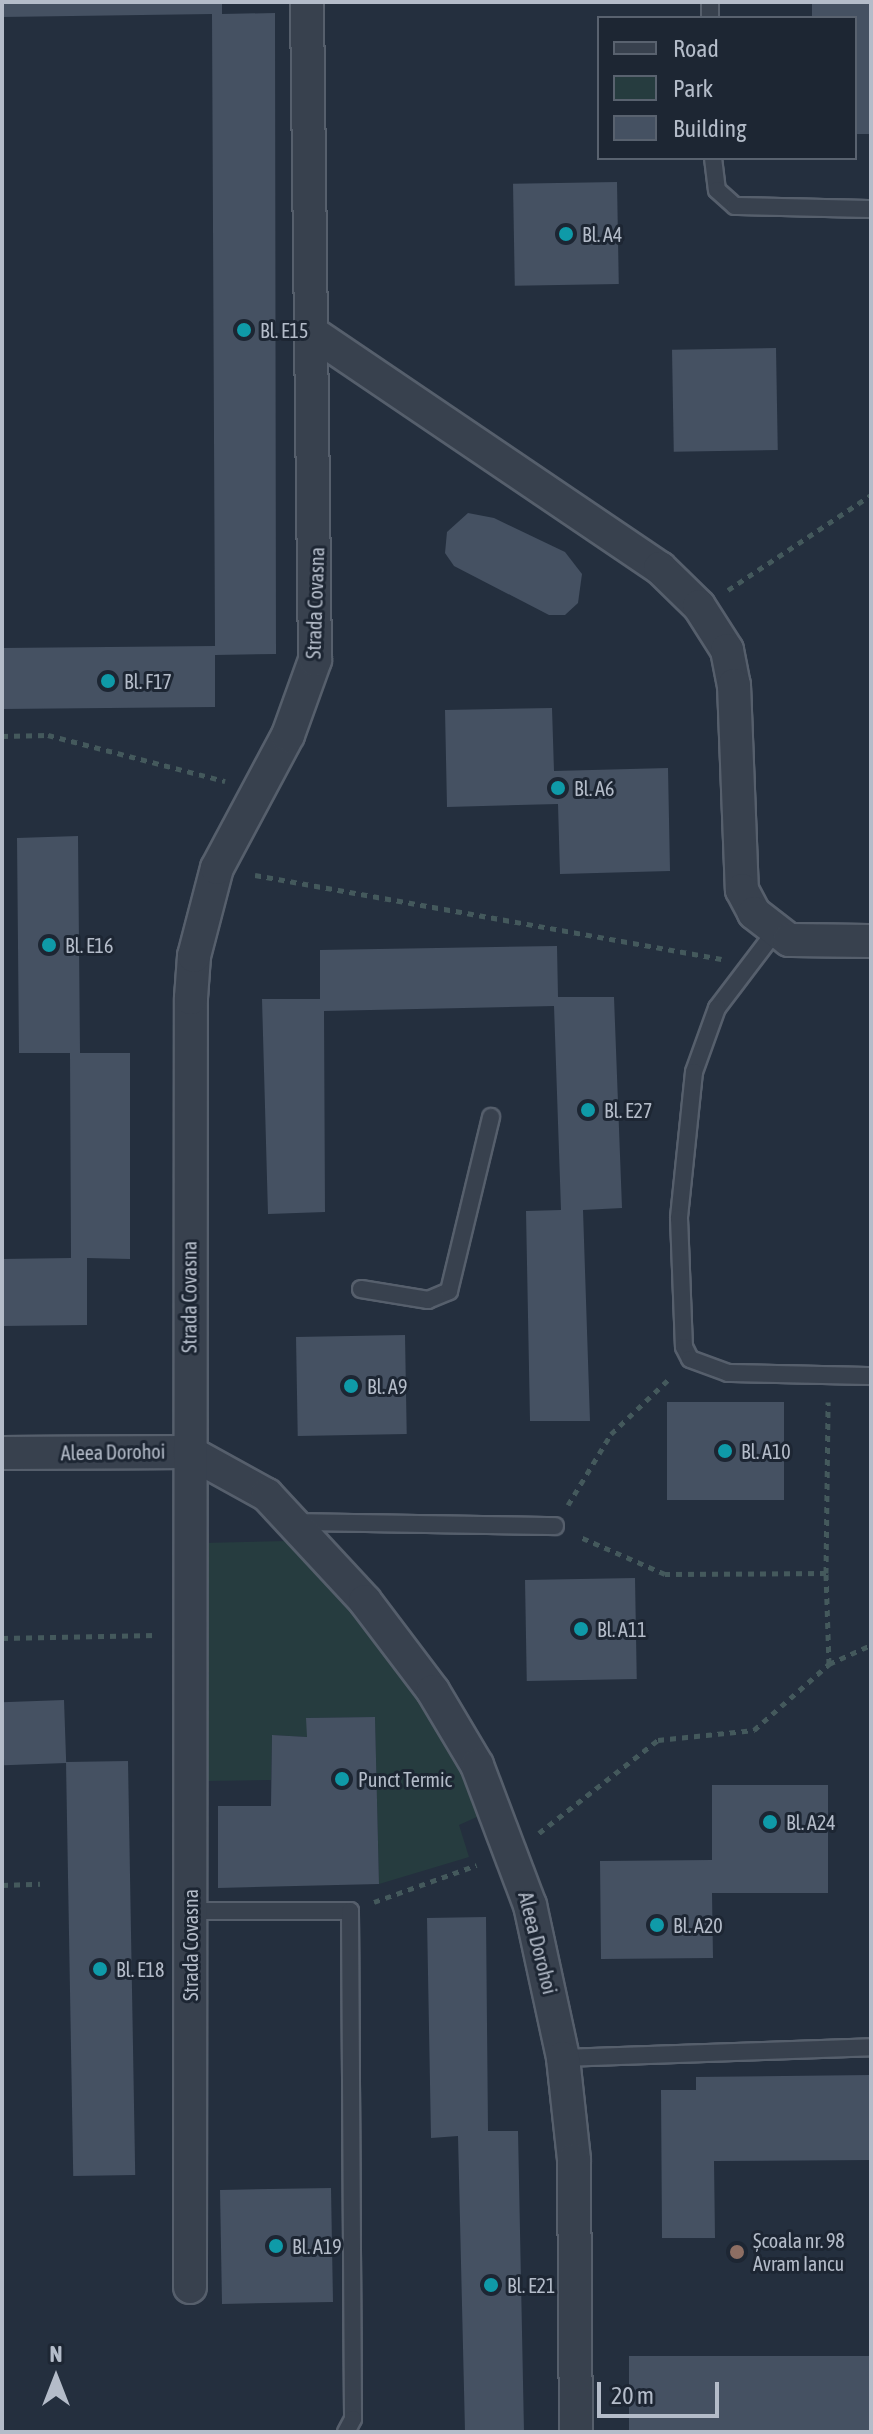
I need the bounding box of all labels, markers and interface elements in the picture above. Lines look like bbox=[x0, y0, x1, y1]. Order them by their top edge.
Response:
legend bbox=[597, 16, 857, 160]
text: Road bbox=[673, 35, 719, 62]
text: Park bbox=[673, 75, 713, 102]
text: Building bbox=[673, 115, 746, 142]
place label: Bl. A4 bbox=[582, 222, 622, 246]
marker: Bl. A4 bbox=[557, 225, 575, 243]
place label: Bl. E15 bbox=[260, 318, 308, 342]
marker: Bl. E15 bbox=[235, 321, 253, 339]
street label: Strada Covasna bbox=[301, 547, 329, 659]
place label: Bl. F17 bbox=[124, 669, 172, 693]
marker: Bl. F17 bbox=[99, 672, 117, 690]
place label: Bl. A6 bbox=[574, 776, 614, 800]
marker: Bl. A6 bbox=[549, 779, 567, 797]
place label: Bl. E16 bbox=[65, 933, 113, 957]
marker: Bl. E16 bbox=[40, 936, 58, 954]
place label: Bl. E27 bbox=[604, 1098, 652, 1122]
marker: Bl. E27 bbox=[579, 1101, 597, 1119]
street label: Strada Covasna bbox=[177, 1241, 201, 1353]
place label: Bl. A9 bbox=[367, 1374, 407, 1398]
marker: Bl. A9 bbox=[342, 1377, 360, 1395]
street label: Aleea Dorohoi bbox=[60, 1439, 166, 1465]
place label: Bl. A10 bbox=[741, 1439, 791, 1463]
marker: Bl. A10 bbox=[716, 1442, 734, 1460]
place label: Bl. A11 bbox=[597, 1617, 647, 1641]
marker: Bl. A11 bbox=[572, 1620, 590, 1638]
place label: Punct Termic bbox=[358, 1767, 452, 1791]
marker: Punct Termic bbox=[333, 1770, 351, 1788]
place label: Bl. A24 bbox=[786, 1810, 836, 1834]
marker: Bl. A24 bbox=[761, 1813, 779, 1831]
street label: Strada Covasna bbox=[178, 1889, 202, 2001]
street label: Aleea Dorohoi bbox=[514, 1889, 562, 1997]
place label: Bl. A20 bbox=[673, 1913, 723, 1937]
marker: Bl. A20 bbox=[648, 1916, 666, 1934]
place label: Bl. E18 bbox=[116, 1957, 164, 1981]
marker: Bl. E18 bbox=[91, 1960, 109, 1978]
place label: Școala nr. 98 Avram Iancu bbox=[753, 2228, 845, 2275]
place label: Bl. A19 bbox=[292, 2234, 342, 2258]
marker: Bl. A19 bbox=[267, 2237, 285, 2255]
marker: Școala nr. 98 Avram Iancu bbox=[728, 2243, 746, 2261]
place label: Bl. E21 bbox=[507, 2273, 555, 2297]
marker: Bl. E21 bbox=[482, 2276, 500, 2294]
north arrow bbox=[16, 2338, 96, 2418]
text: N bbox=[50, 2341, 62, 2367]
scale bar bbox=[601, 2366, 723, 2416]
text: 20 m bbox=[611, 2382, 654, 2409]

